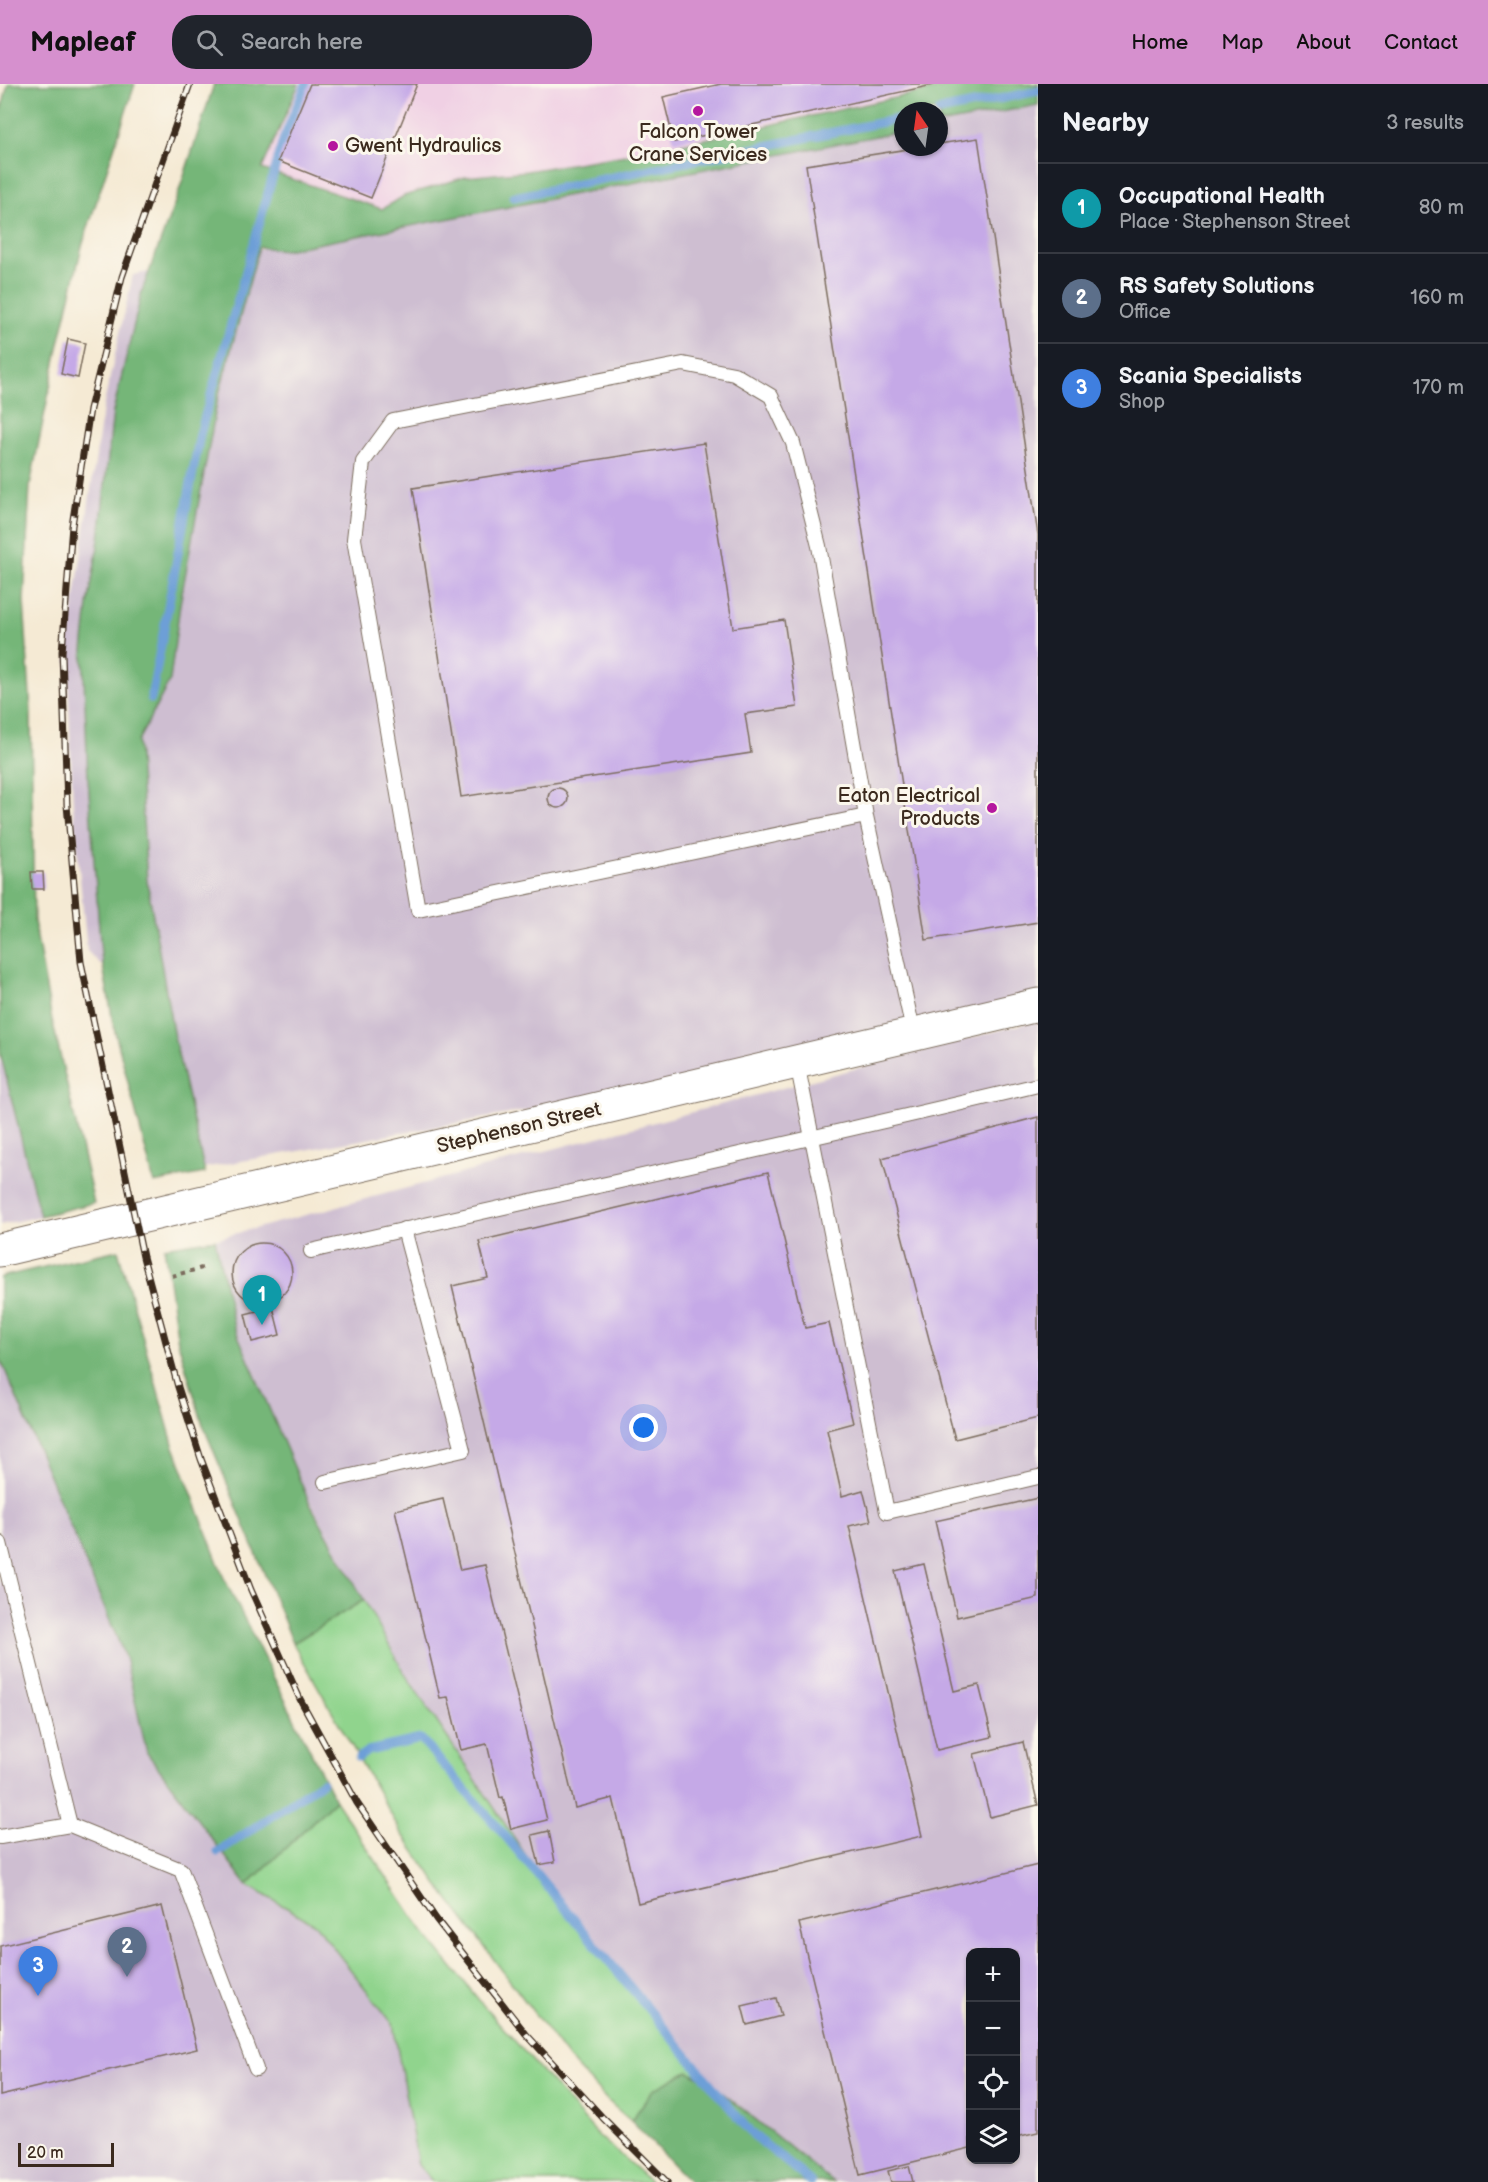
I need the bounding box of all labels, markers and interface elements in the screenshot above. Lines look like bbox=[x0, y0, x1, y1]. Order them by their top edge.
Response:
search box bbox=[172, 15, 592, 69]
text: Mapleaf bbox=[30, 26, 136, 59]
icon: search bbox=[193, 26, 226, 59]
text: Search here bbox=[241, 29, 363, 56]
text: Home bbox=[1131, 30, 1188, 55]
text: Map bbox=[1221, 30, 1263, 55]
text: About bbox=[1296, 30, 1351, 55]
text: Contact bbox=[1384, 30, 1458, 55]
north arrow bbox=[894, 102, 948, 156]
marker: Falcon Tower Crane Services bbox=[691, 104, 705, 118]
text: Nearby bbox=[1062, 108, 1149, 139]
text: 3 results bbox=[1386, 111, 1464, 135]
place label: Falcon Tower Crane Services bbox=[629, 120, 767, 167]
place label: Gwent Hydraulics bbox=[345, 134, 502, 158]
marker: Gwent Hydraulics bbox=[326, 139, 340, 153]
text: Occupational Health bbox=[1119, 183, 1325, 210]
text: 1 bbox=[1077, 196, 1086, 220]
text: 80 m bbox=[1419, 196, 1464, 220]
text: Place · Stephenson Street bbox=[1119, 210, 1350, 234]
text: RS Safety Solutions bbox=[1119, 273, 1314, 300]
text: 2 bbox=[1076, 286, 1087, 310]
text: 160 m bbox=[1410, 286, 1464, 310]
text: Office bbox=[1119, 300, 1171, 324]
text: Scania Specialists bbox=[1119, 363, 1302, 390]
text: 3 bbox=[1076, 376, 1087, 400]
text: 170 m bbox=[1413, 376, 1464, 400]
text: Shop bbox=[1119, 390, 1165, 414]
place label: Eaton Electrical Products bbox=[837, 784, 980, 831]
marker: Eaton Electrical Products bbox=[985, 801, 999, 815]
street label: Stephenson Street bbox=[435, 1097, 603, 1159]
pin: 1 bbox=[242, 1276, 282, 1325]
your location bbox=[629, 1413, 658, 1442]
pin: 2 bbox=[108, 1928, 146, 1977]
pin: 3 bbox=[18, 1946, 57, 1996]
map controls bbox=[966, 1948, 1020, 2164]
button: + bbox=[966, 1948, 1020, 2002]
button: − bbox=[966, 2002, 1020, 2056]
button: locate bbox=[966, 2056, 1020, 2110]
button: layers bbox=[966, 2110, 1020, 2164]
scale bar bbox=[18, 2140, 114, 2168]
text: 20 m bbox=[27, 2144, 63, 2163]

